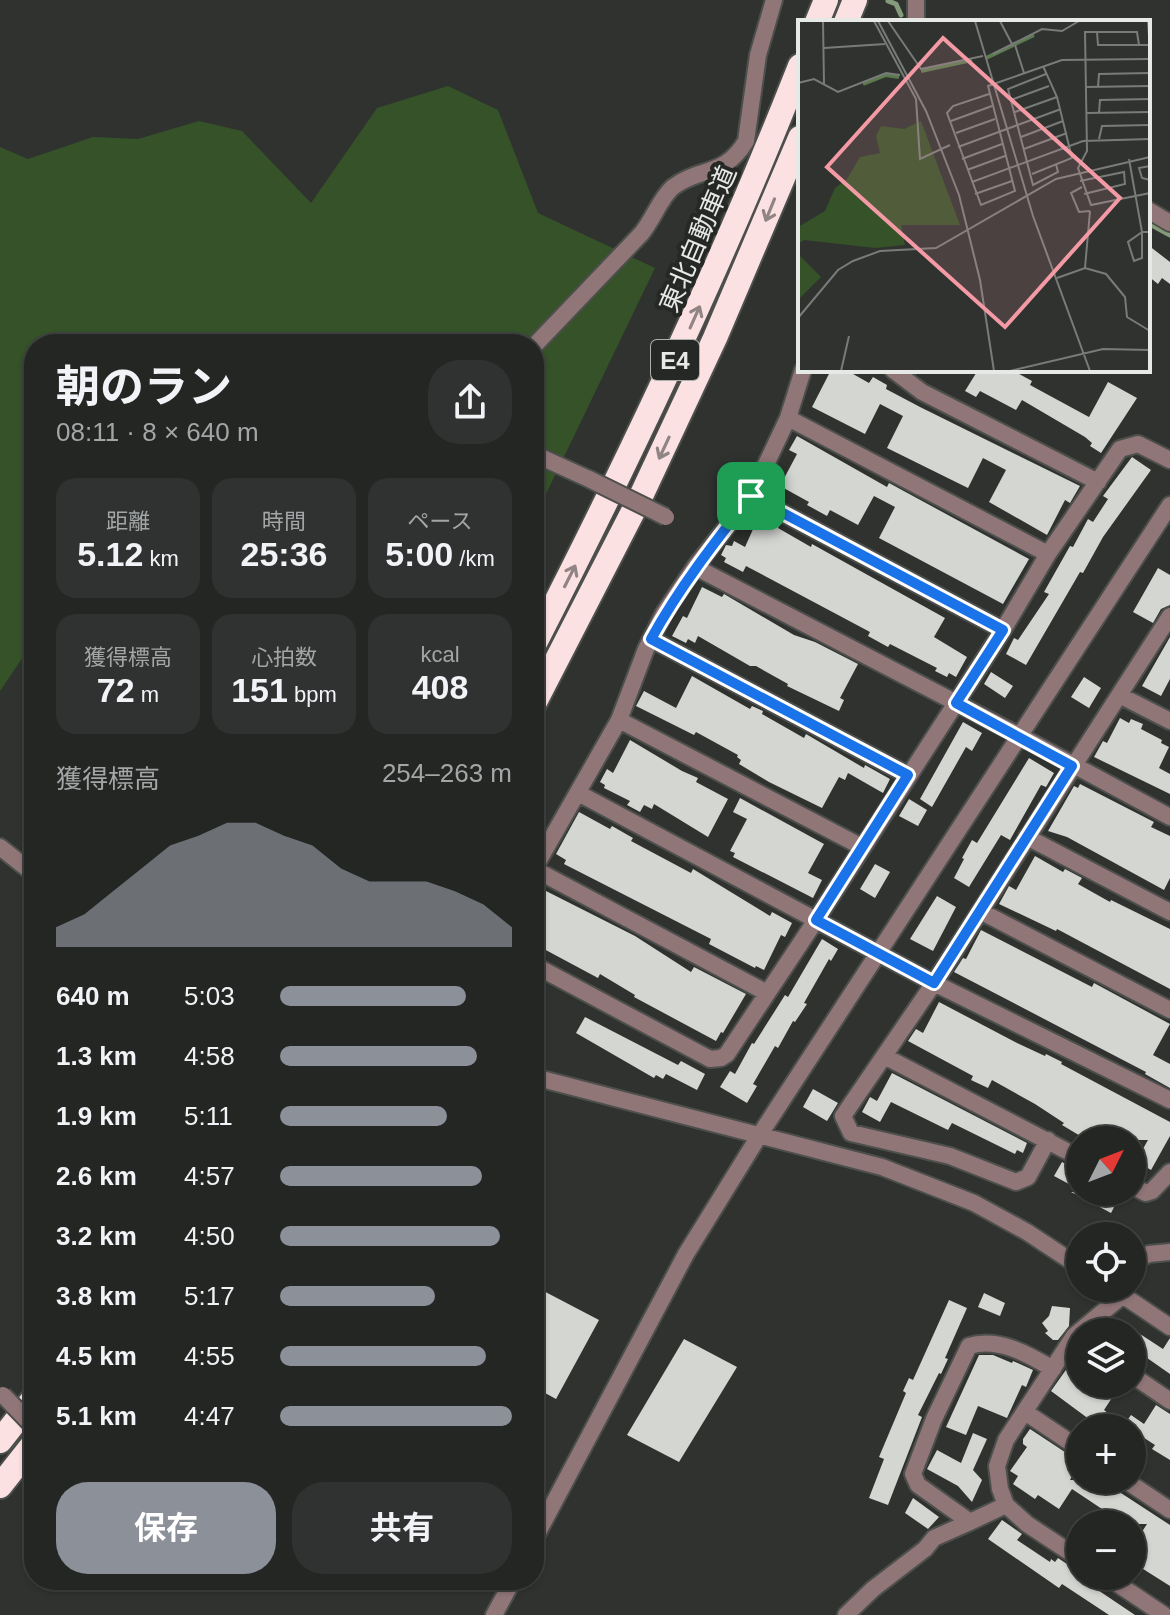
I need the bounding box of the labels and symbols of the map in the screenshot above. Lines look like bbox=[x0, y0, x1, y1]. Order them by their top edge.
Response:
inset map bbox=[798, 20, 1150, 372]
street label: 東北自動車道 bbox=[654, 161, 742, 317]
one-way arrow bbox=[762, 197, 777, 222]
one-way arrow bbox=[688, 305, 703, 329]
road number: E4 bbox=[651, 340, 699, 380]
one-way arrow bbox=[656, 435, 671, 459]
pin bbox=[717, 462, 785, 530]
one-way arrow bbox=[562, 565, 578, 589]
north arrow bbox=[1066, 1126, 1146, 1206]

